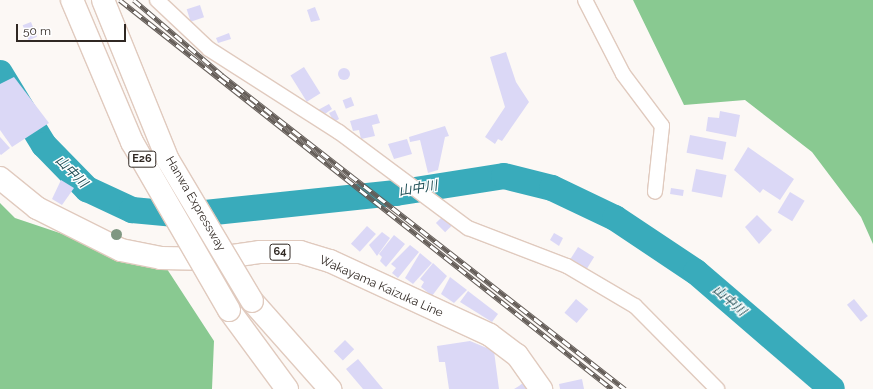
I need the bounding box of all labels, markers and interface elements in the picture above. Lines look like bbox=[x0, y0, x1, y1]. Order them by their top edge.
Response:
scale bar bbox=[18, 16, 128, 42]
text: 50 m bbox=[23, 24, 51, 38]
road number: E26 bbox=[128, 150, 156, 168]
water label: 山中川 bbox=[52, 153, 90, 191]
street label: Hanwa Expressway bbox=[162, 154, 228, 254]
water label: 山中川 bbox=[398, 178, 438, 200]
road number: 64 bbox=[269, 243, 291, 261]
street label: Wakayama Kaizuka Line bbox=[317, 253, 445, 321]
water label: 山中川 bbox=[709, 282, 749, 320]

